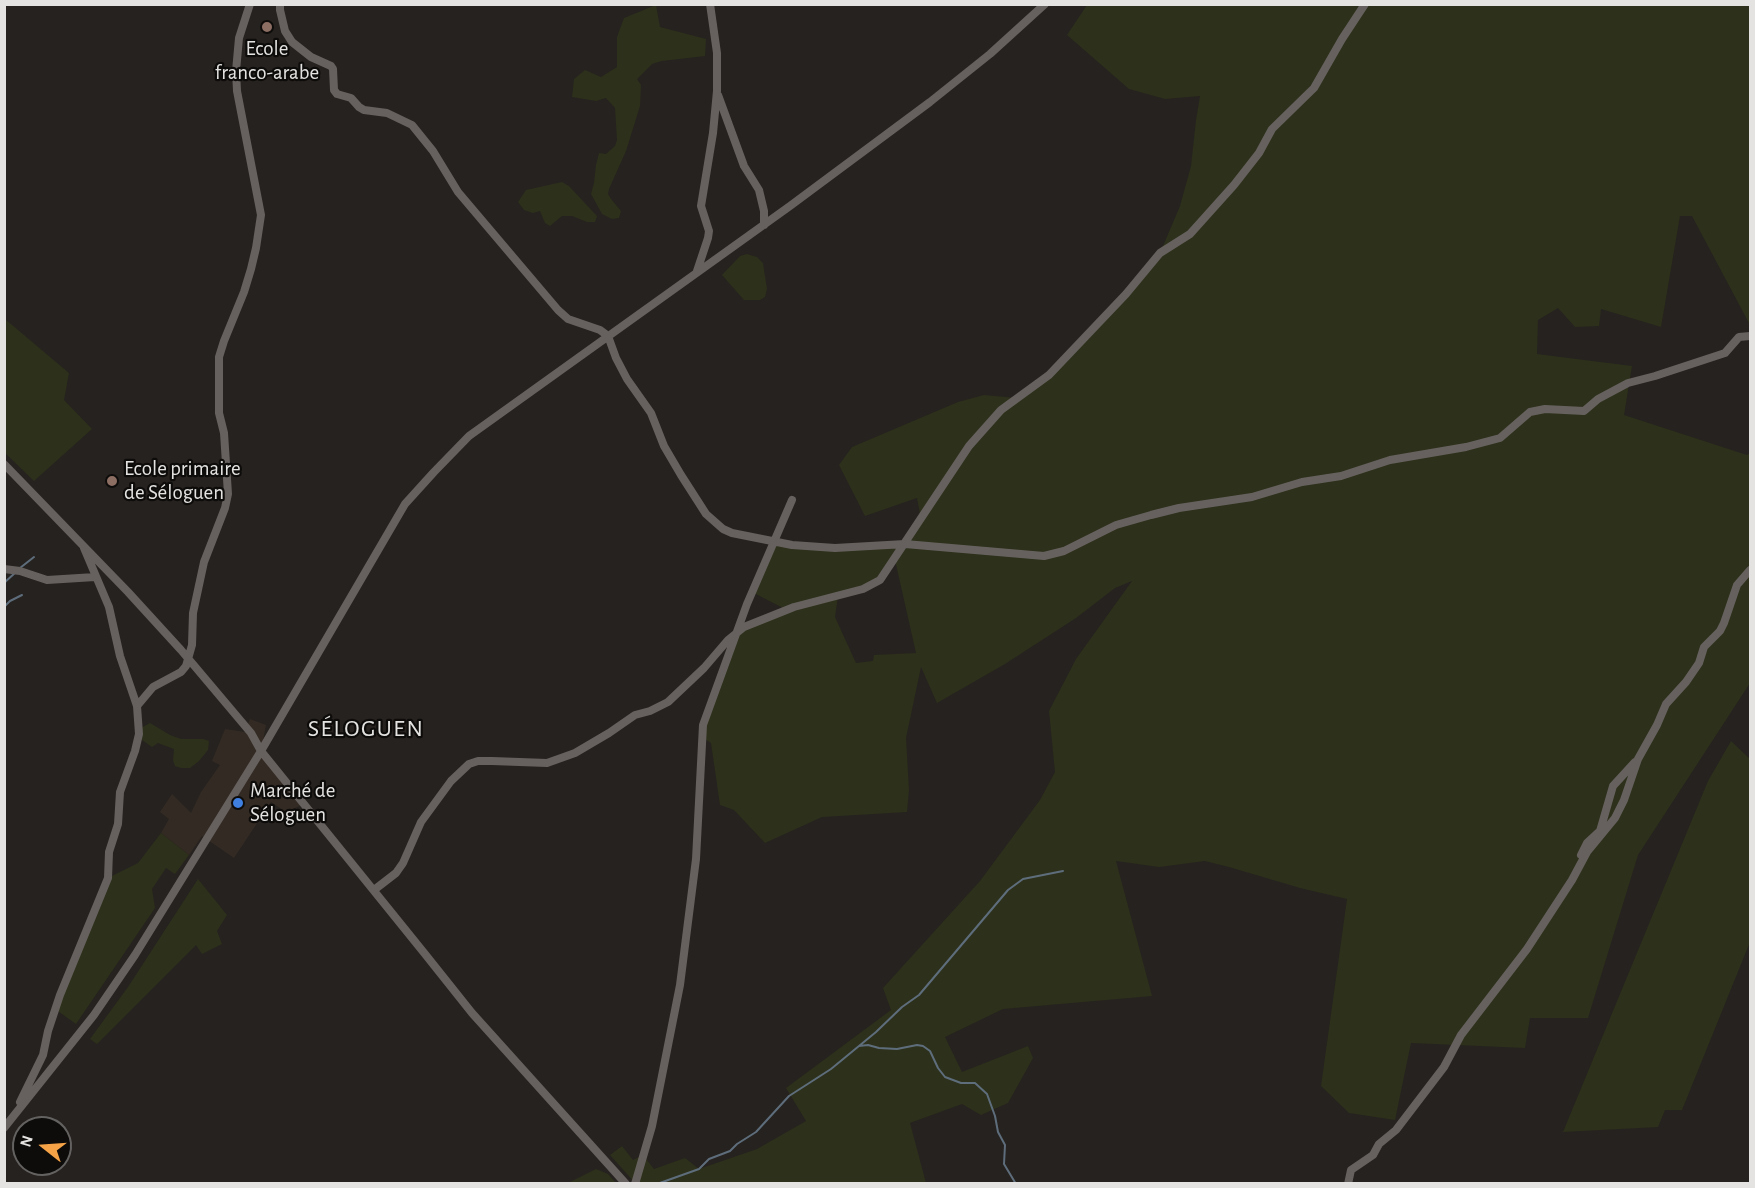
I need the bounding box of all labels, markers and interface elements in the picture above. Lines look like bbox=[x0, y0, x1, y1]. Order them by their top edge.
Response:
marker: Ecole franco-arabe bbox=[260, 20, 274, 34]
place label: Ecole franco-arabe bbox=[215, 36, 319, 86]
place label: Ecole primaire de Séloguen bbox=[124, 456, 241, 506]
marker: Ecole primaire de Séloguen bbox=[105, 474, 119, 488]
district label: SÉLOGUEN bbox=[308, 715, 424, 743]
place label: Marché de Séloguen bbox=[250, 778, 335, 828]
marker: Marché de Séloguen bbox=[231, 796, 245, 810]
north arrow bbox=[12, 1116, 72, 1176]
text: N bbox=[17, 1134, 36, 1149]

